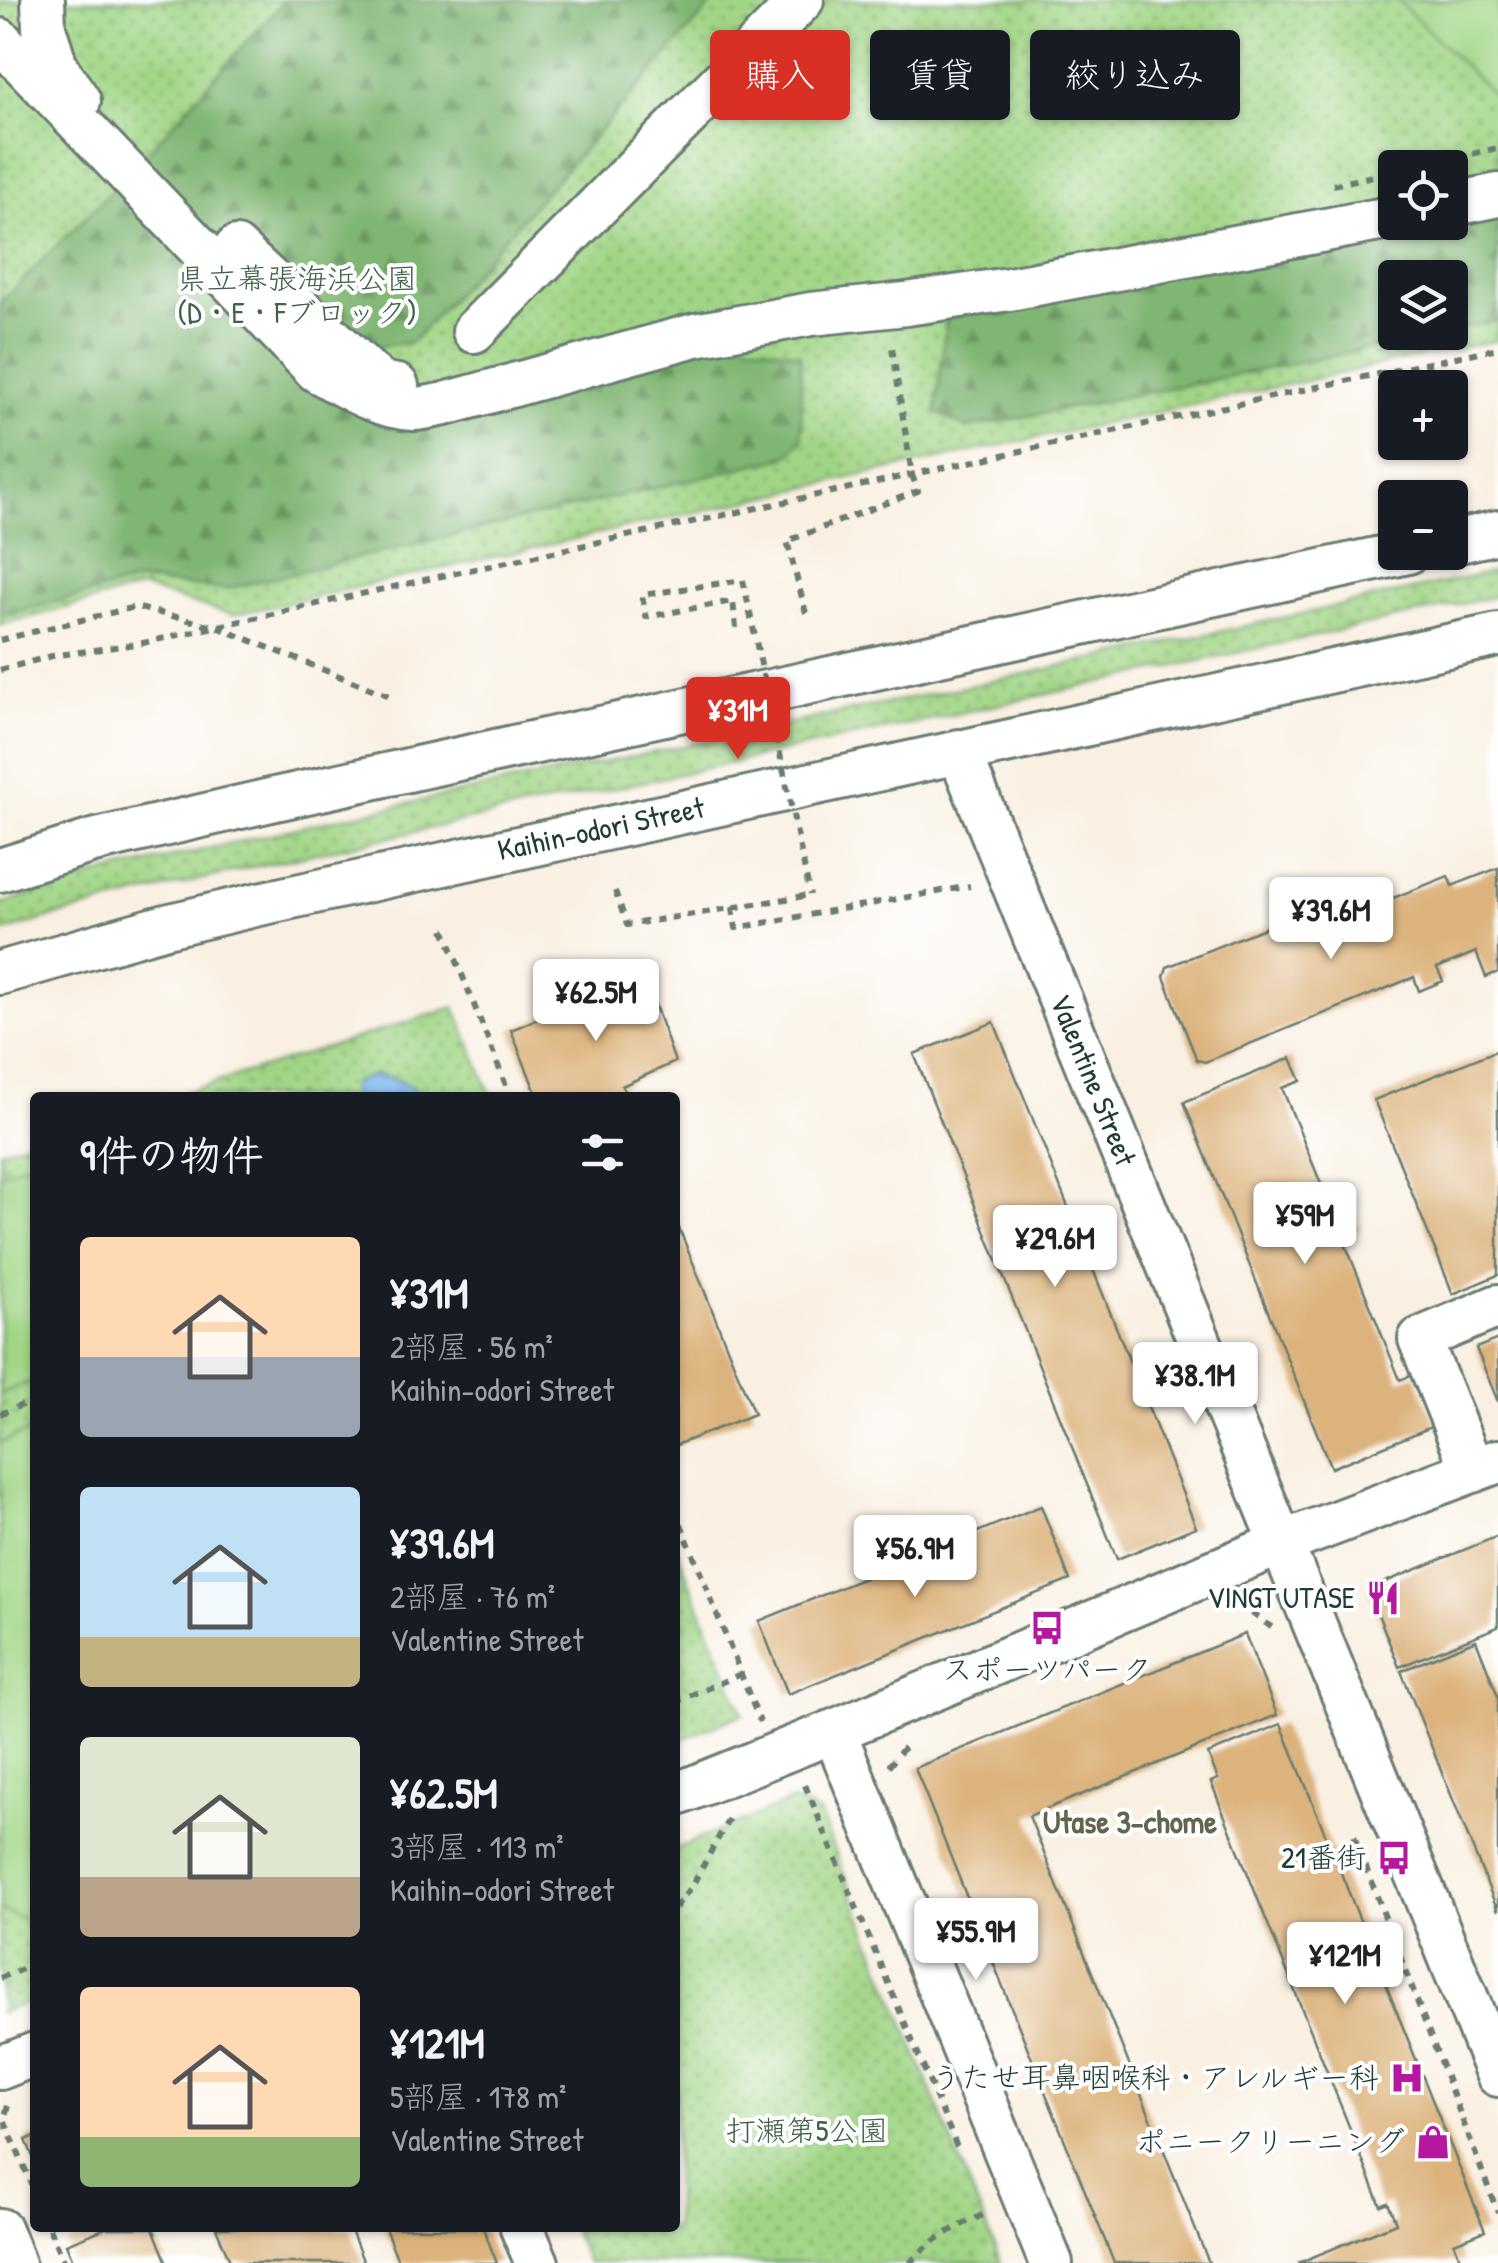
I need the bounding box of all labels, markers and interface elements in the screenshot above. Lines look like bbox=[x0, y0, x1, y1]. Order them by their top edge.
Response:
chip: 購入 bbox=[710, 30, 850, 120]
chip: 賃貸 bbox=[870, 30, 1010, 120]
chip: 絞り込み bbox=[1030, 30, 1240, 120]
map controls bbox=[1378, 150, 1468, 570]
button: locate bbox=[1378, 150, 1468, 240]
park label: 県立幕張海浜公園 (D・E・Fブロック) bbox=[177, 258, 417, 332]
button: layers bbox=[1378, 260, 1468, 350]
button: + bbox=[1378, 370, 1468, 460]
button: − bbox=[1378, 480, 1468, 570]
pin: ¥31M bbox=[679, 677, 797, 762]
text: ¥31M bbox=[708, 688, 768, 731]
street label: Kaihin-odori Street bbox=[494, 786, 708, 869]
pin: ¥39.6M bbox=[1250, 877, 1412, 962]
text: ¥39.6M bbox=[1291, 888, 1371, 931]
pin: ¥62.5M bbox=[515, 959, 677, 1044]
text: ¥62.5M bbox=[555, 970, 637, 1013]
street label: Valentine Street bbox=[1041, 988, 1147, 1172]
icon: filters bbox=[575, 1125, 630, 1180]
text: 9件の物件 bbox=[80, 1126, 263, 1183]
pin: ¥59M bbox=[1246, 1182, 1364, 1267]
text: ¥59M bbox=[1275, 1193, 1335, 1236]
pin: ¥29.6M bbox=[974, 1205, 1136, 1290]
text: ¥29.6M bbox=[1015, 1216, 1095, 1259]
text: ¥31M bbox=[390, 1264, 469, 1321]
icon: home bbox=[160, 1277, 280, 1397]
text: 2部屋 · 56 m² bbox=[390, 1325, 553, 1368]
pin: ¥38.1M bbox=[1114, 1342, 1276, 1427]
text: ¥38.1M bbox=[1155, 1353, 1235, 1396]
text: Kaihin-odori Street bbox=[390, 1368, 614, 1411]
text: ¥39.6M bbox=[390, 1514, 494, 1571]
pin: ¥56.9M bbox=[834, 1515, 996, 1600]
text: ¥56.9M bbox=[876, 1526, 954, 1569]
icon: home bbox=[160, 1527, 280, 1647]
text: 2部屋 · 76 m² bbox=[390, 1575, 555, 1618]
place label: VINGT UTASE bbox=[1208, 1577, 1355, 1617]
restaurant icon: VINGT UTASE bbox=[1364, 1579, 1402, 1617]
bus stop icon: スポーツパーク bbox=[1028, 1609, 1066, 1647]
text: Valentine Street bbox=[390, 1618, 583, 1661]
place label: スポーツパーク bbox=[943, 1649, 1151, 1689]
text: ¥62.5M bbox=[390, 1764, 498, 1821]
icon: home bbox=[160, 1777, 280, 1897]
district label: Utase 3-chome bbox=[1043, 1800, 1217, 1843]
text: 3部屋 · 113 m² bbox=[390, 1825, 564, 1868]
place label: 21番街 bbox=[1281, 1837, 1366, 1877]
bus stop icon: 21番街 bbox=[1375, 1839, 1413, 1877]
text: Kaihin-odori Street bbox=[390, 1868, 614, 1911]
pin: ¥55.9M bbox=[895, 1898, 1057, 1983]
text: ¥55.9M bbox=[936, 1909, 1016, 1952]
pin: ¥121M bbox=[1275, 1922, 1415, 2007]
text: ¥121M bbox=[1309, 1933, 1381, 1976]
text: ¥121M bbox=[390, 2014, 485, 2071]
icon: home bbox=[160, 2027, 280, 2147]
place label: うたせ耳鼻咽喉科・アレルギー科 bbox=[931, 2057, 1379, 2097]
hospital icon: うたせ耳鼻咽喉科・アレルギー科 bbox=[1388, 2059, 1426, 2097]
text: 5部屋 · 178 m² bbox=[390, 2075, 566, 2118]
park label: 打瀬第5公園 bbox=[726, 2110, 888, 2150]
text: Valentine Street bbox=[390, 2118, 583, 2161]
place label: ポニークリーニング bbox=[1136, 2121, 1405, 2161]
shop icon: ポニークリーニング bbox=[1414, 2123, 1452, 2161]

